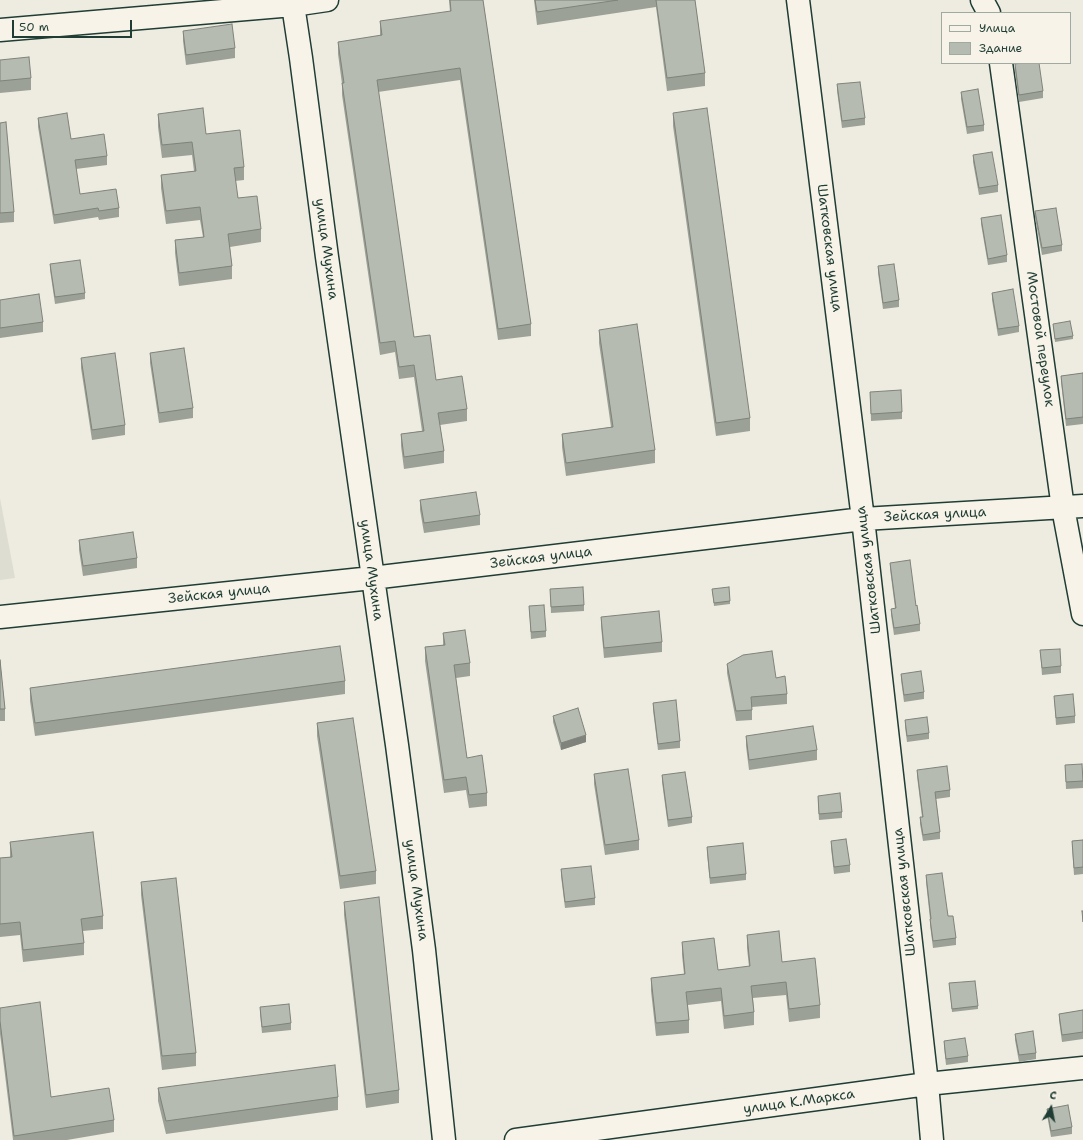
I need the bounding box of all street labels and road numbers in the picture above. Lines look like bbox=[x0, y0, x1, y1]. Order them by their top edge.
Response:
street label: Шатковская улица bbox=[813, 183, 845, 313]
street label: улица Мухина bbox=[311, 197, 341, 301]
street label: Мостовой переулок bbox=[1022, 270, 1058, 408]
street label: Зейская улица bbox=[883, 504, 987, 526]
street label: Шатковская улица bbox=[853, 505, 885, 635]
street label: улица Мухина bbox=[356, 518, 386, 622]
street label: Зейская улица bbox=[489, 543, 593, 573]
street label: Зейская улица bbox=[167, 580, 271, 608]
street label: Шатковская улица bbox=[890, 827, 920, 957]
street label: улица Мухина bbox=[401, 838, 431, 942]
street label: улица К.Маркса bbox=[742, 1086, 856, 1118]

